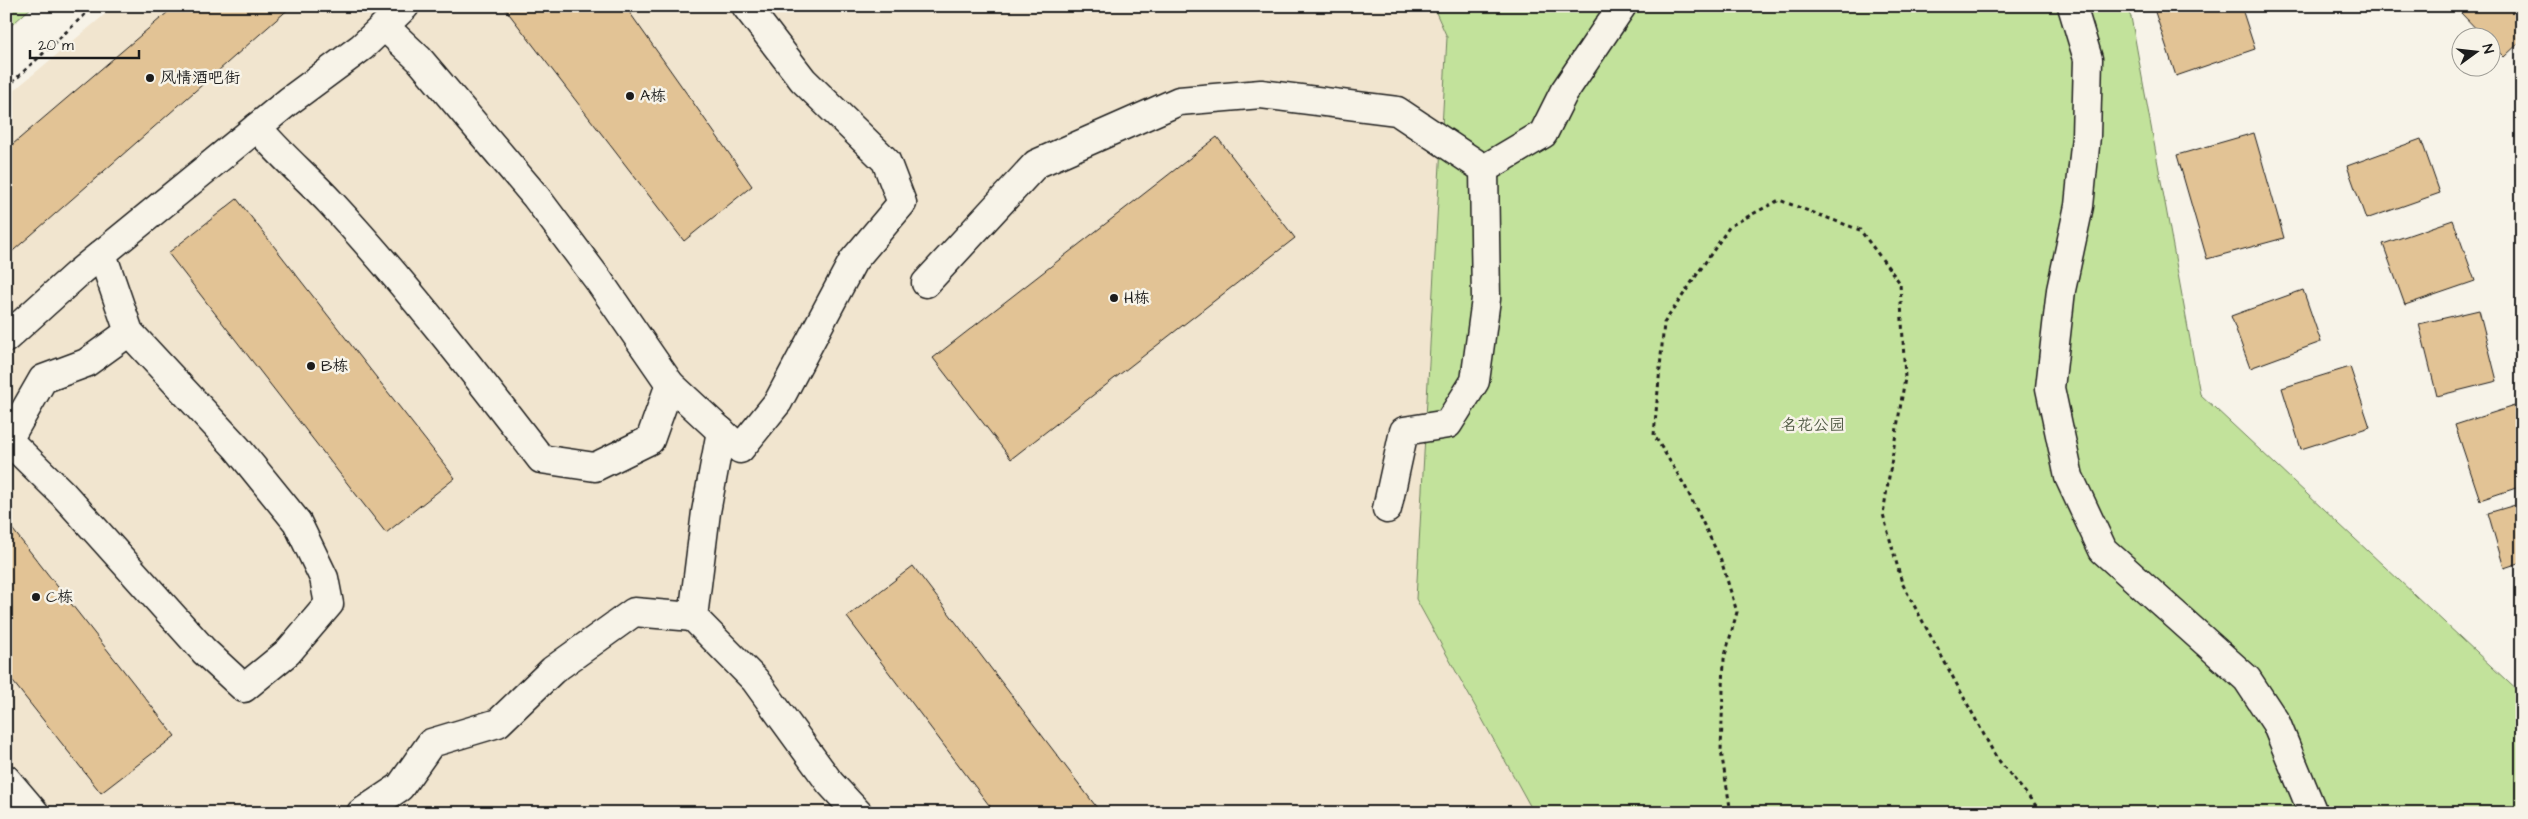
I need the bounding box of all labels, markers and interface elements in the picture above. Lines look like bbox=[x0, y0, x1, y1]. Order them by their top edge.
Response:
scale bar bbox=[30, 28, 139, 60]
north arrow bbox=[2450, 28, 2500, 78]
text: 20 m bbox=[38, 35, 74, 56]
text: N bbox=[2477, 42, 2498, 56]
place label: 风情酒吧街 bbox=[160, 67, 240, 89]
marker: 风情酒吧街 bbox=[144, 72, 156, 84]
place label: A栋 bbox=[640, 85, 666, 107]
marker: A栋 bbox=[624, 90, 636, 102]
place label: H栋 bbox=[1124, 287, 1150, 309]
marker: H栋 bbox=[1108, 292, 1120, 304]
place label: B栋 bbox=[321, 355, 348, 377]
marker: B栋 bbox=[305, 360, 317, 372]
park label: 名花公园 bbox=[1781, 414, 1845, 436]
place label: C栋 bbox=[46, 586, 73, 608]
marker: C栋 bbox=[30, 591, 42, 603]

